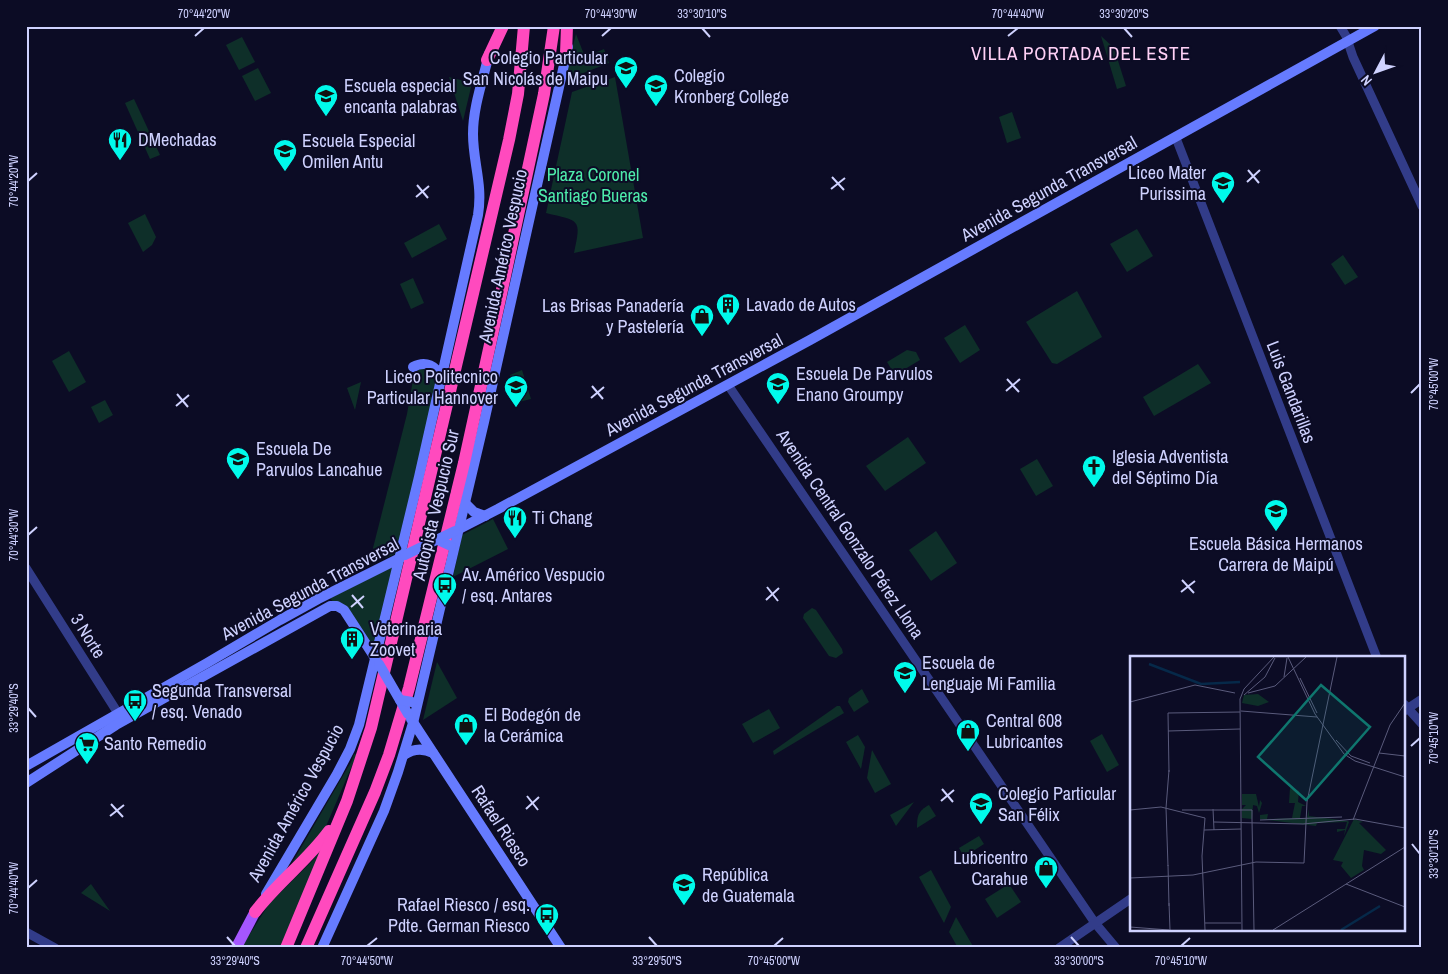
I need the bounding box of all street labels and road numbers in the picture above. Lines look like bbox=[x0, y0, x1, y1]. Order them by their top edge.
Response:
street label: Avenida Segunda Transversal bbox=[955, 130, 1141, 248]
street label: Avenida Américo Vespucio bbox=[472, 167, 533, 346]
street label: Avenida Segunda Transversal bbox=[600, 327, 787, 442]
street label: Luis Gandarillas bbox=[1261, 337, 1322, 446]
street label: Avenida Central Gonzalo Pérez Llona bbox=[770, 423, 930, 643]
street label: Autopista Vespucio Sur bbox=[406, 427, 465, 584]
street label: Avenida Segunda Transversal bbox=[216, 531, 403, 646]
street label: 3 Norte bbox=[65, 609, 112, 663]
street label: Avenida Américo Vespucio bbox=[241, 719, 349, 887]
street label: Rafael Riesco bbox=[466, 780, 537, 871]

